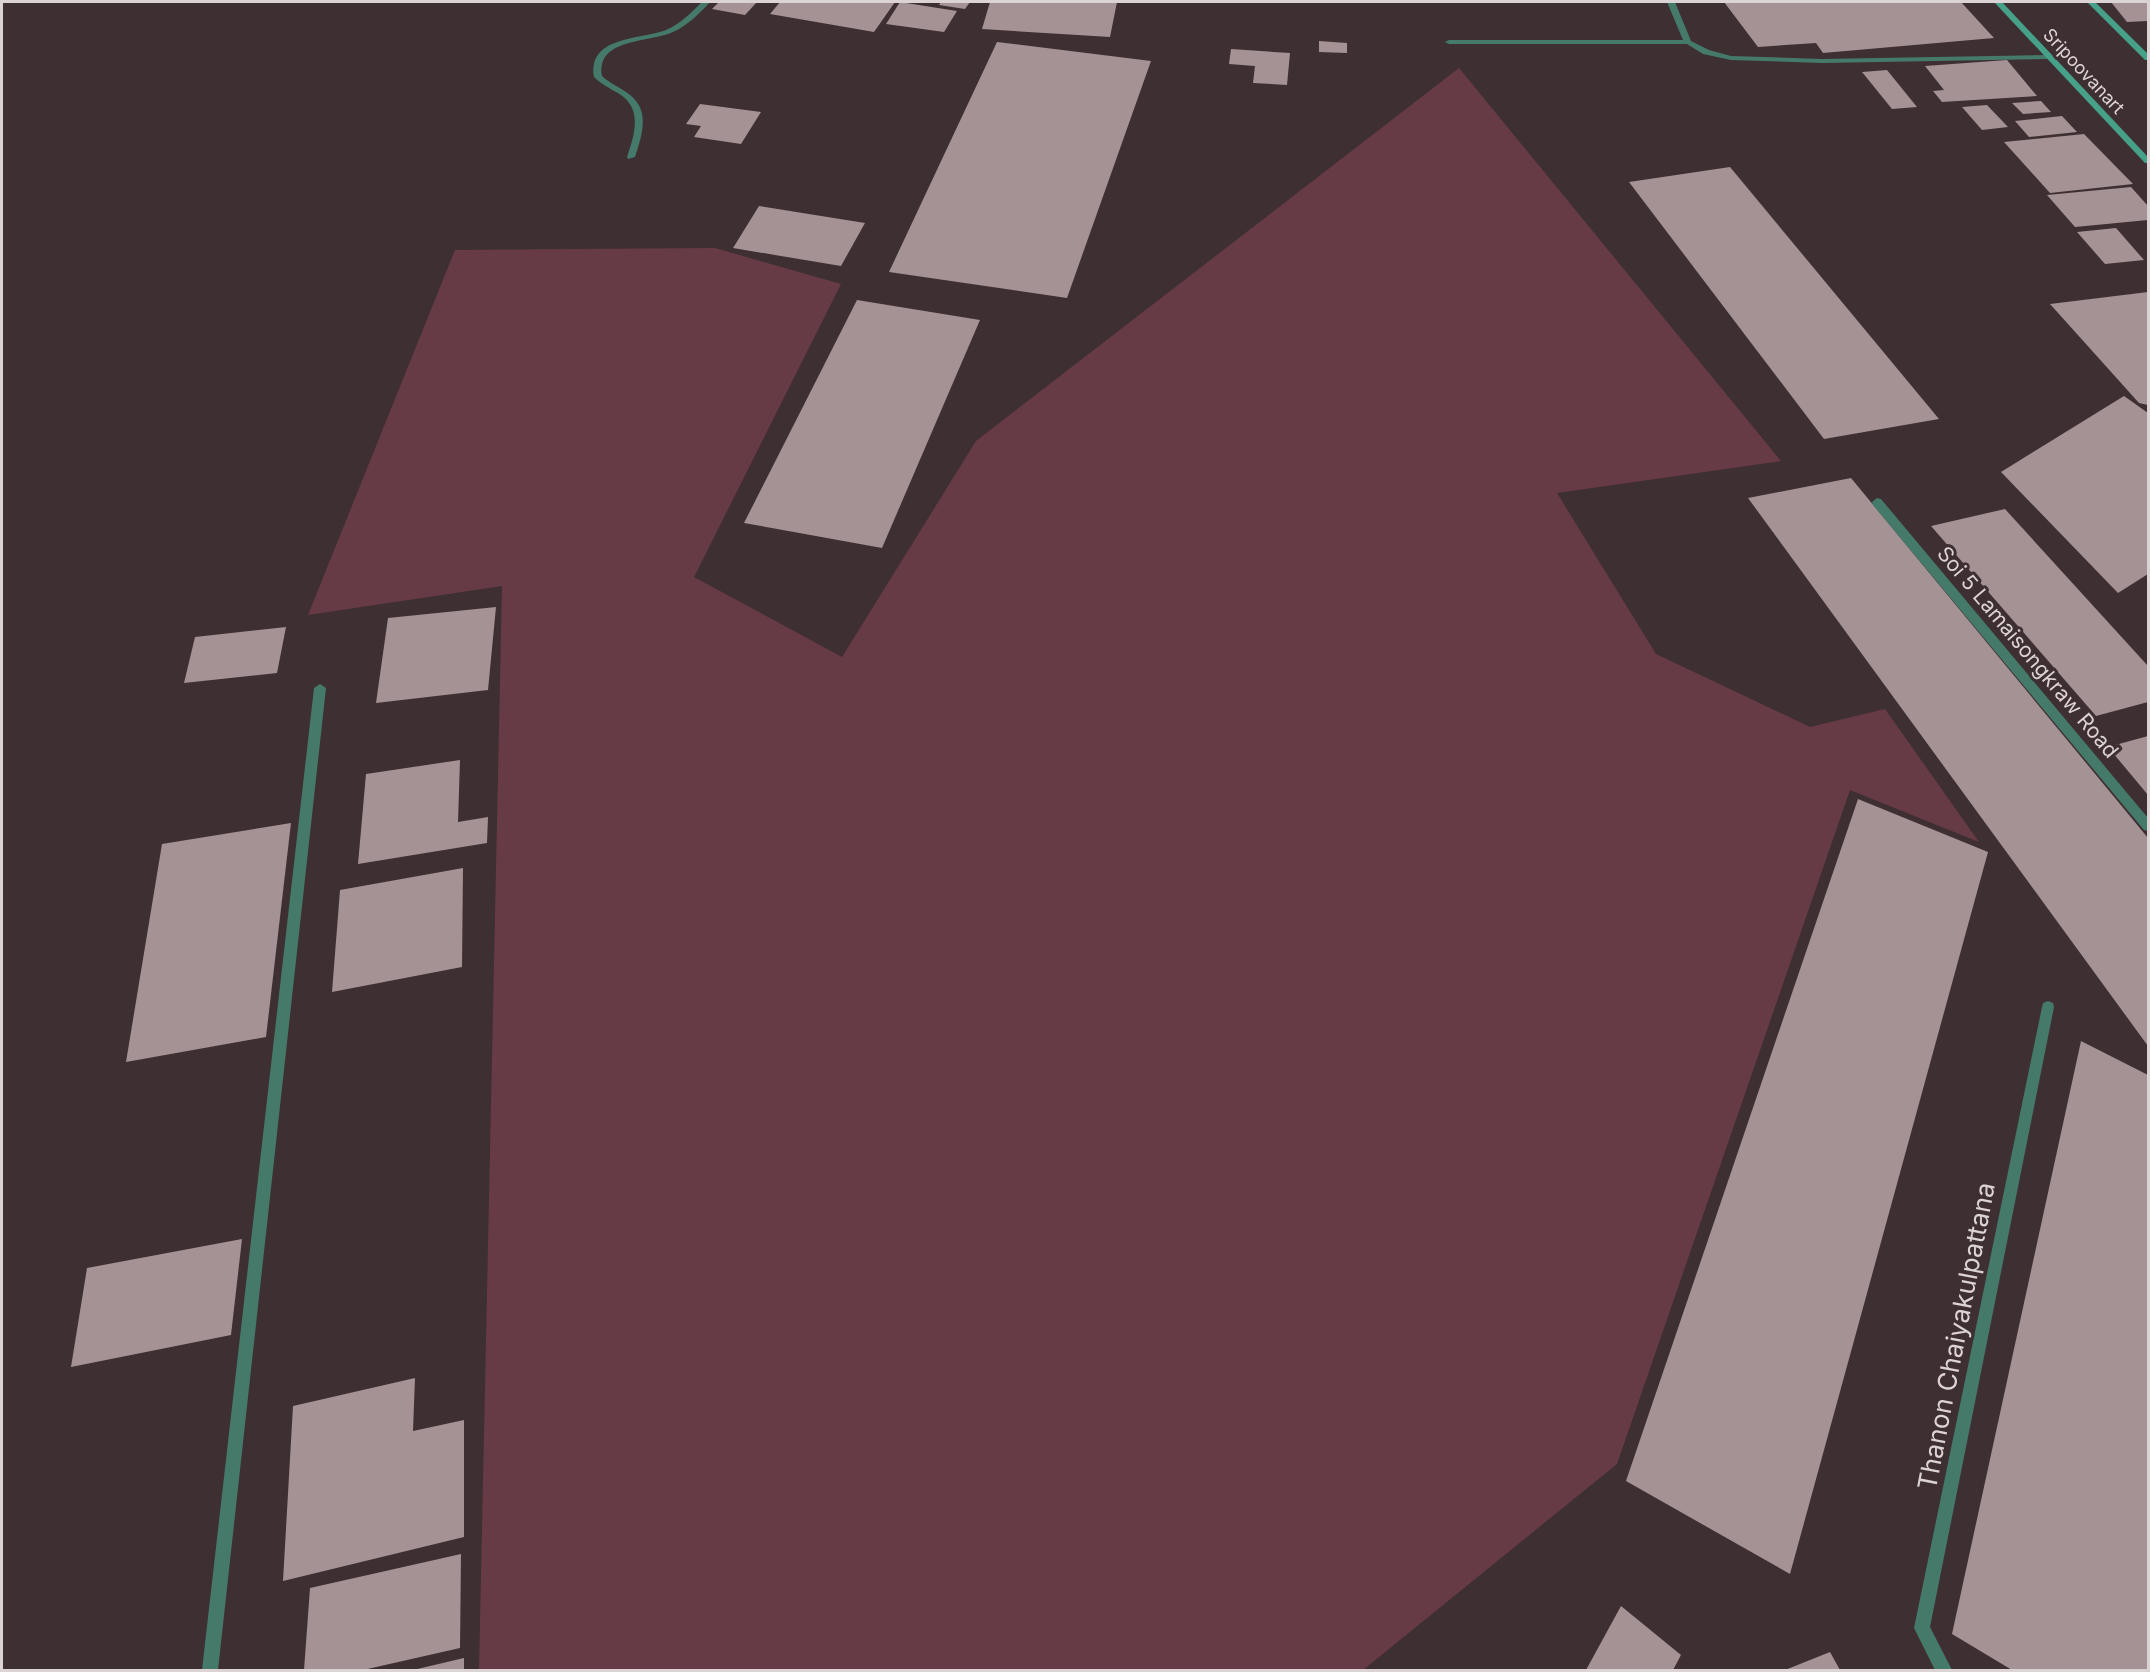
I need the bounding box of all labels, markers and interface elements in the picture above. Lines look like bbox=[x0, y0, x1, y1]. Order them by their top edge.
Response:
street label: Sripoovanart bbox=[2039, 24, 2129, 118]
street label: Soi 5 Lamaisongkraw Road bbox=[1932, 541, 2124, 763]
street label: Thanon Chaiyakulpattana bbox=[1911, 1180, 2001, 1492]

